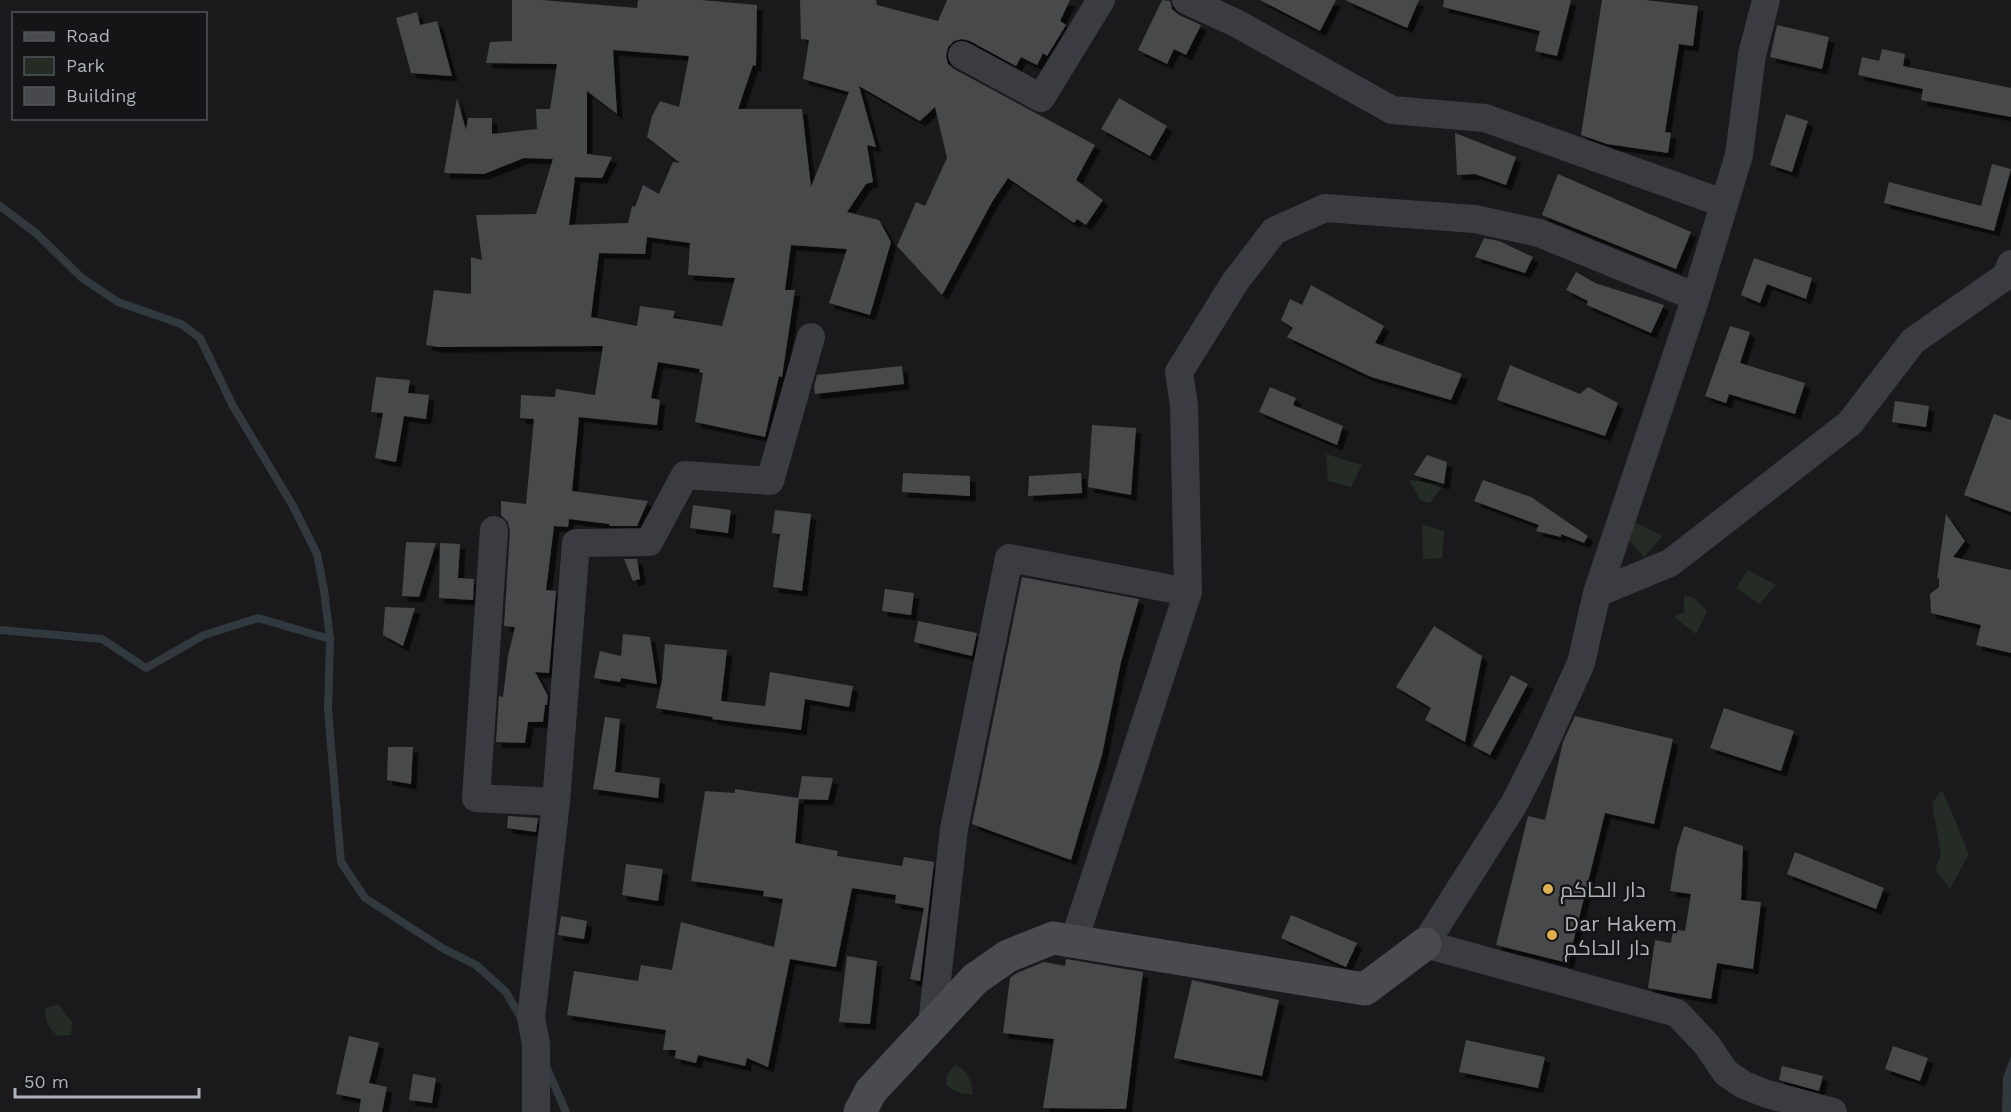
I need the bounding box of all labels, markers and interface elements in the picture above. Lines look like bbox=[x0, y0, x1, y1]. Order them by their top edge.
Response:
legend bbox=[12, 12, 207, 120]
text: Road bbox=[66, 25, 110, 46]
text: Park bbox=[66, 55, 105, 76]
text: Building bbox=[66, 85, 136, 106]
place label: دار الحاكم bbox=[1560, 877, 1646, 904]
marker: دار الحاكم bbox=[1541, 882, 1555, 896]
place label: Dar Hakem دار الحاكم bbox=[1564, 911, 1677, 962]
marker: Dar Hakem دار الحاكم bbox=[1545, 928, 1559, 942]
scale bar bbox=[15, 1061, 200, 1099]
text: 50 m bbox=[24, 1071, 69, 1092]

